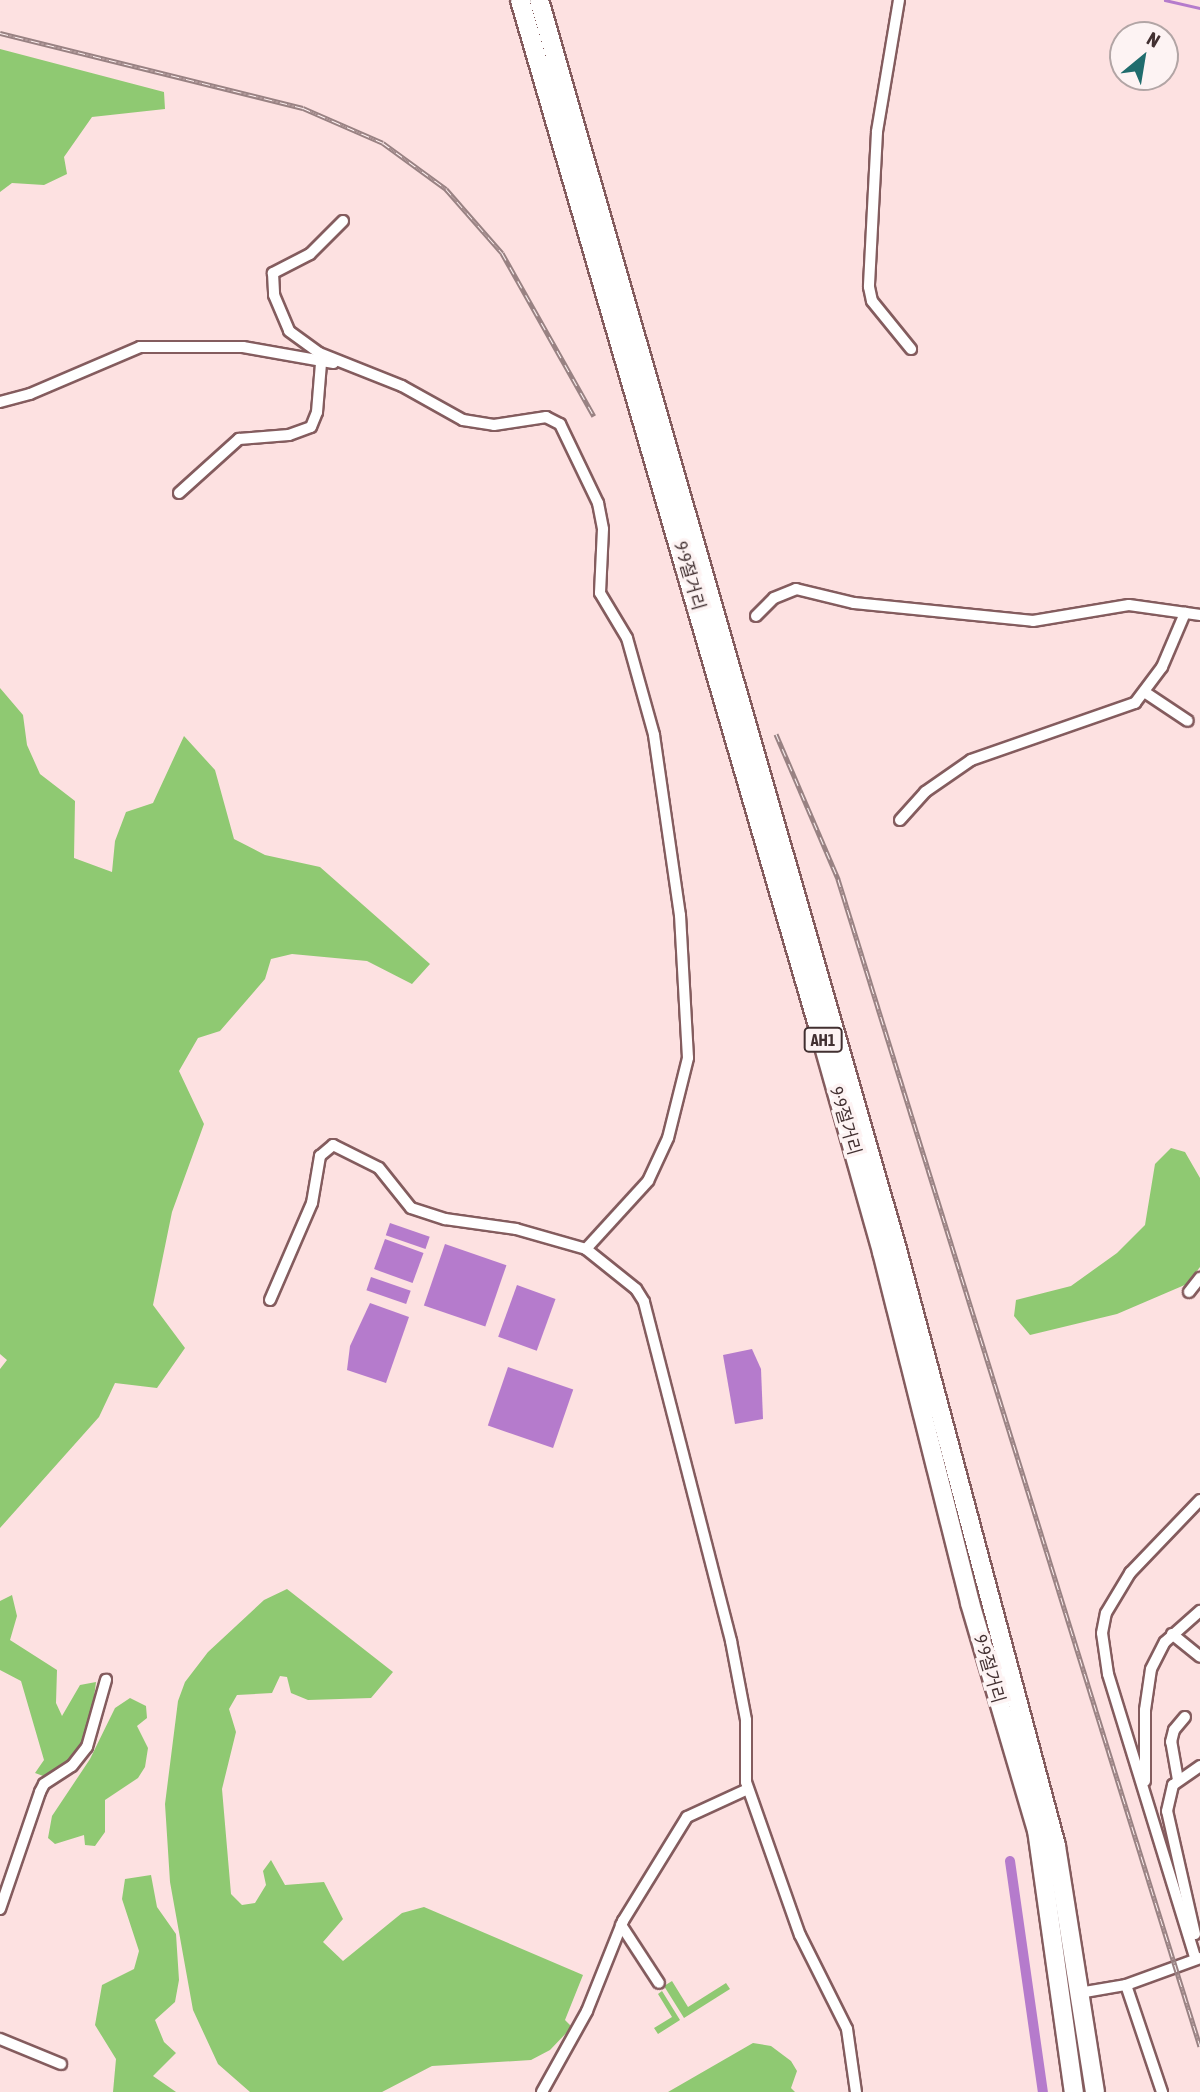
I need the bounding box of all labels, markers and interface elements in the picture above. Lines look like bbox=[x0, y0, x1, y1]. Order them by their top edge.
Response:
north arrow bbox=[1109, 21, 1179, 91]
text: N bbox=[1143, 27, 1164, 52]
street label: 9·9절거리 bbox=[669, 539, 709, 613]
road number: AH1 bbox=[802, 1028, 844, 1052]
street label: 9·9절거리 bbox=[825, 1084, 865, 1158]
street label: 9·9절거리 bbox=[969, 1632, 1009, 1706]

